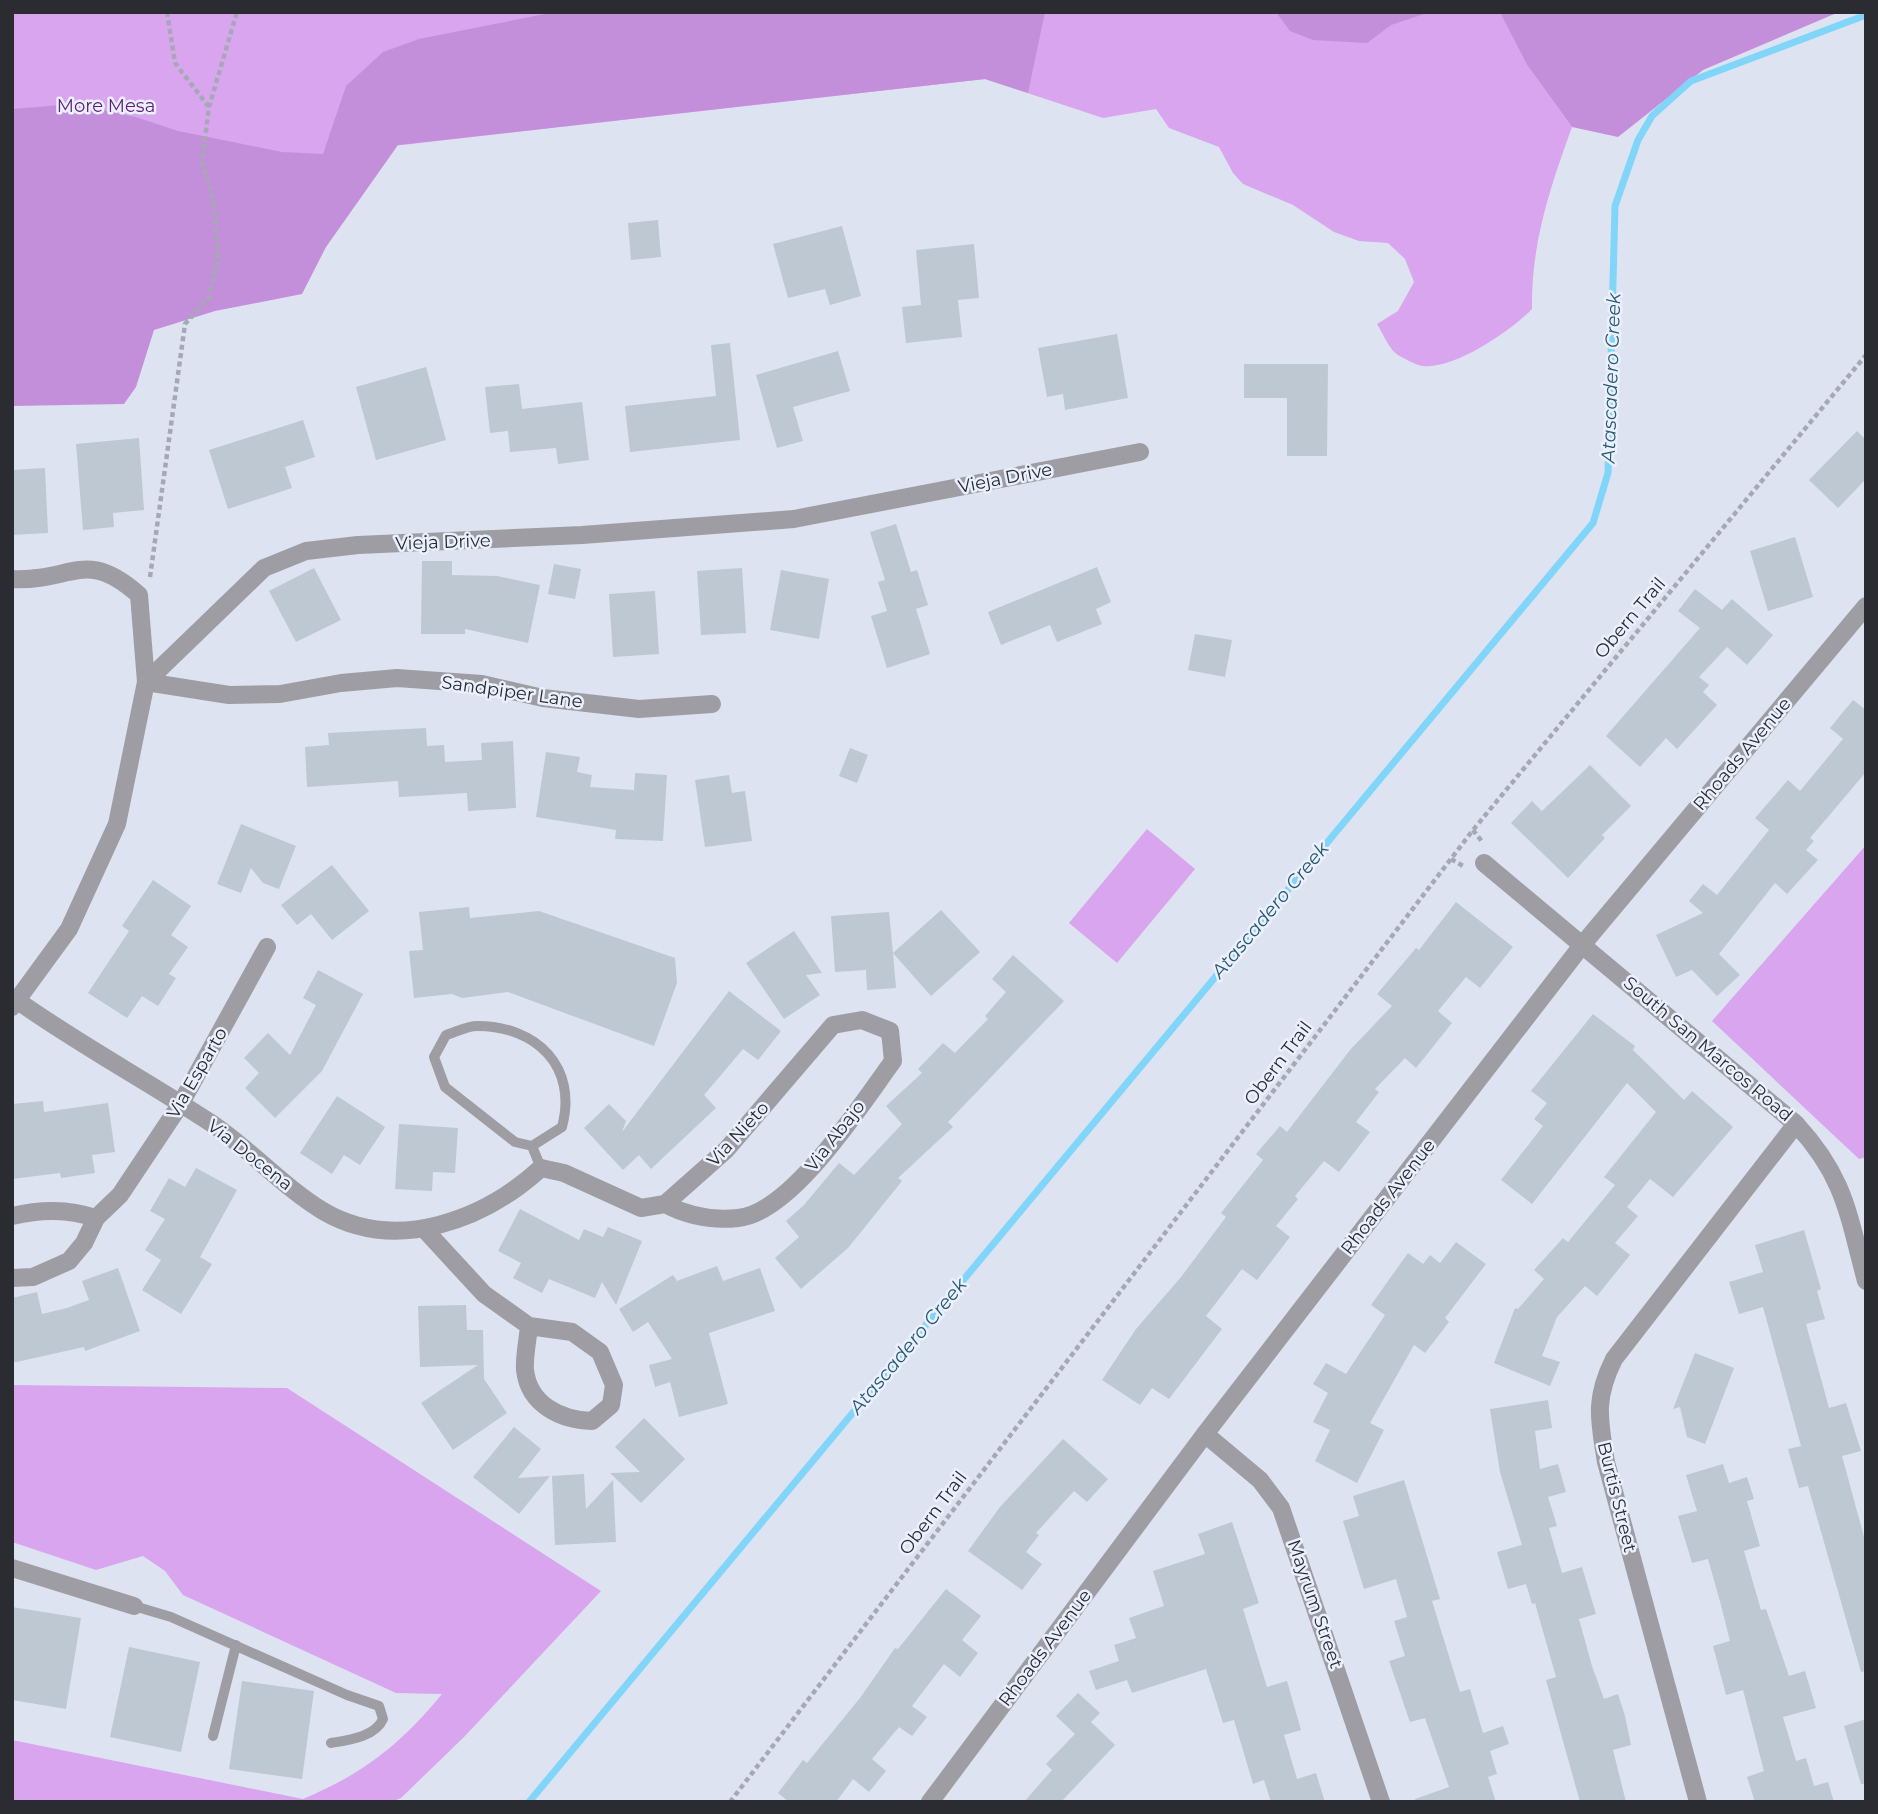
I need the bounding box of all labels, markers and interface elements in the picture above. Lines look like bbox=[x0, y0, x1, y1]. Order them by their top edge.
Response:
park label: More Mesa bbox=[57, 95, 155, 117]
water label: Atascadero Creek bbox=[1596, 292, 1625, 465]
street label: Vieja Drive bbox=[956, 458, 1054, 498]
street label: Vieja Drive bbox=[395, 529, 491, 555]
street label: Obern Trail bbox=[1590, 573, 1670, 663]
street label: Sandpiper Lane bbox=[440, 671, 584, 713]
street label: Rhoads Avenue bbox=[1688, 693, 1796, 815]
water label: Atascadero Creek bbox=[1206, 837, 1334, 983]
street label: South San Marcos Road bbox=[1619, 972, 1797, 1126]
street label: Obern Trail bbox=[1239, 1017, 1317, 1109]
street label: Via Esparto bbox=[162, 1023, 232, 1123]
street label: Via Abajo bbox=[800, 1096, 870, 1176]
street label: Via Nieto bbox=[702, 1097, 774, 1171]
street label: Via Docena bbox=[203, 1115, 297, 1195]
street label: Rhoads Avenue bbox=[1336, 1135, 1440, 1259]
water label: Atascadero Creek bbox=[844, 1273, 972, 1419]
street label: Burtis Street bbox=[1593, 1439, 1641, 1555]
street label: Obern Trail bbox=[894, 1467, 972, 1559]
street label: Mayrum Street bbox=[1283, 1537, 1347, 1671]
street label: Rhoads Avenue bbox=[994, 1585, 1096, 1711]

